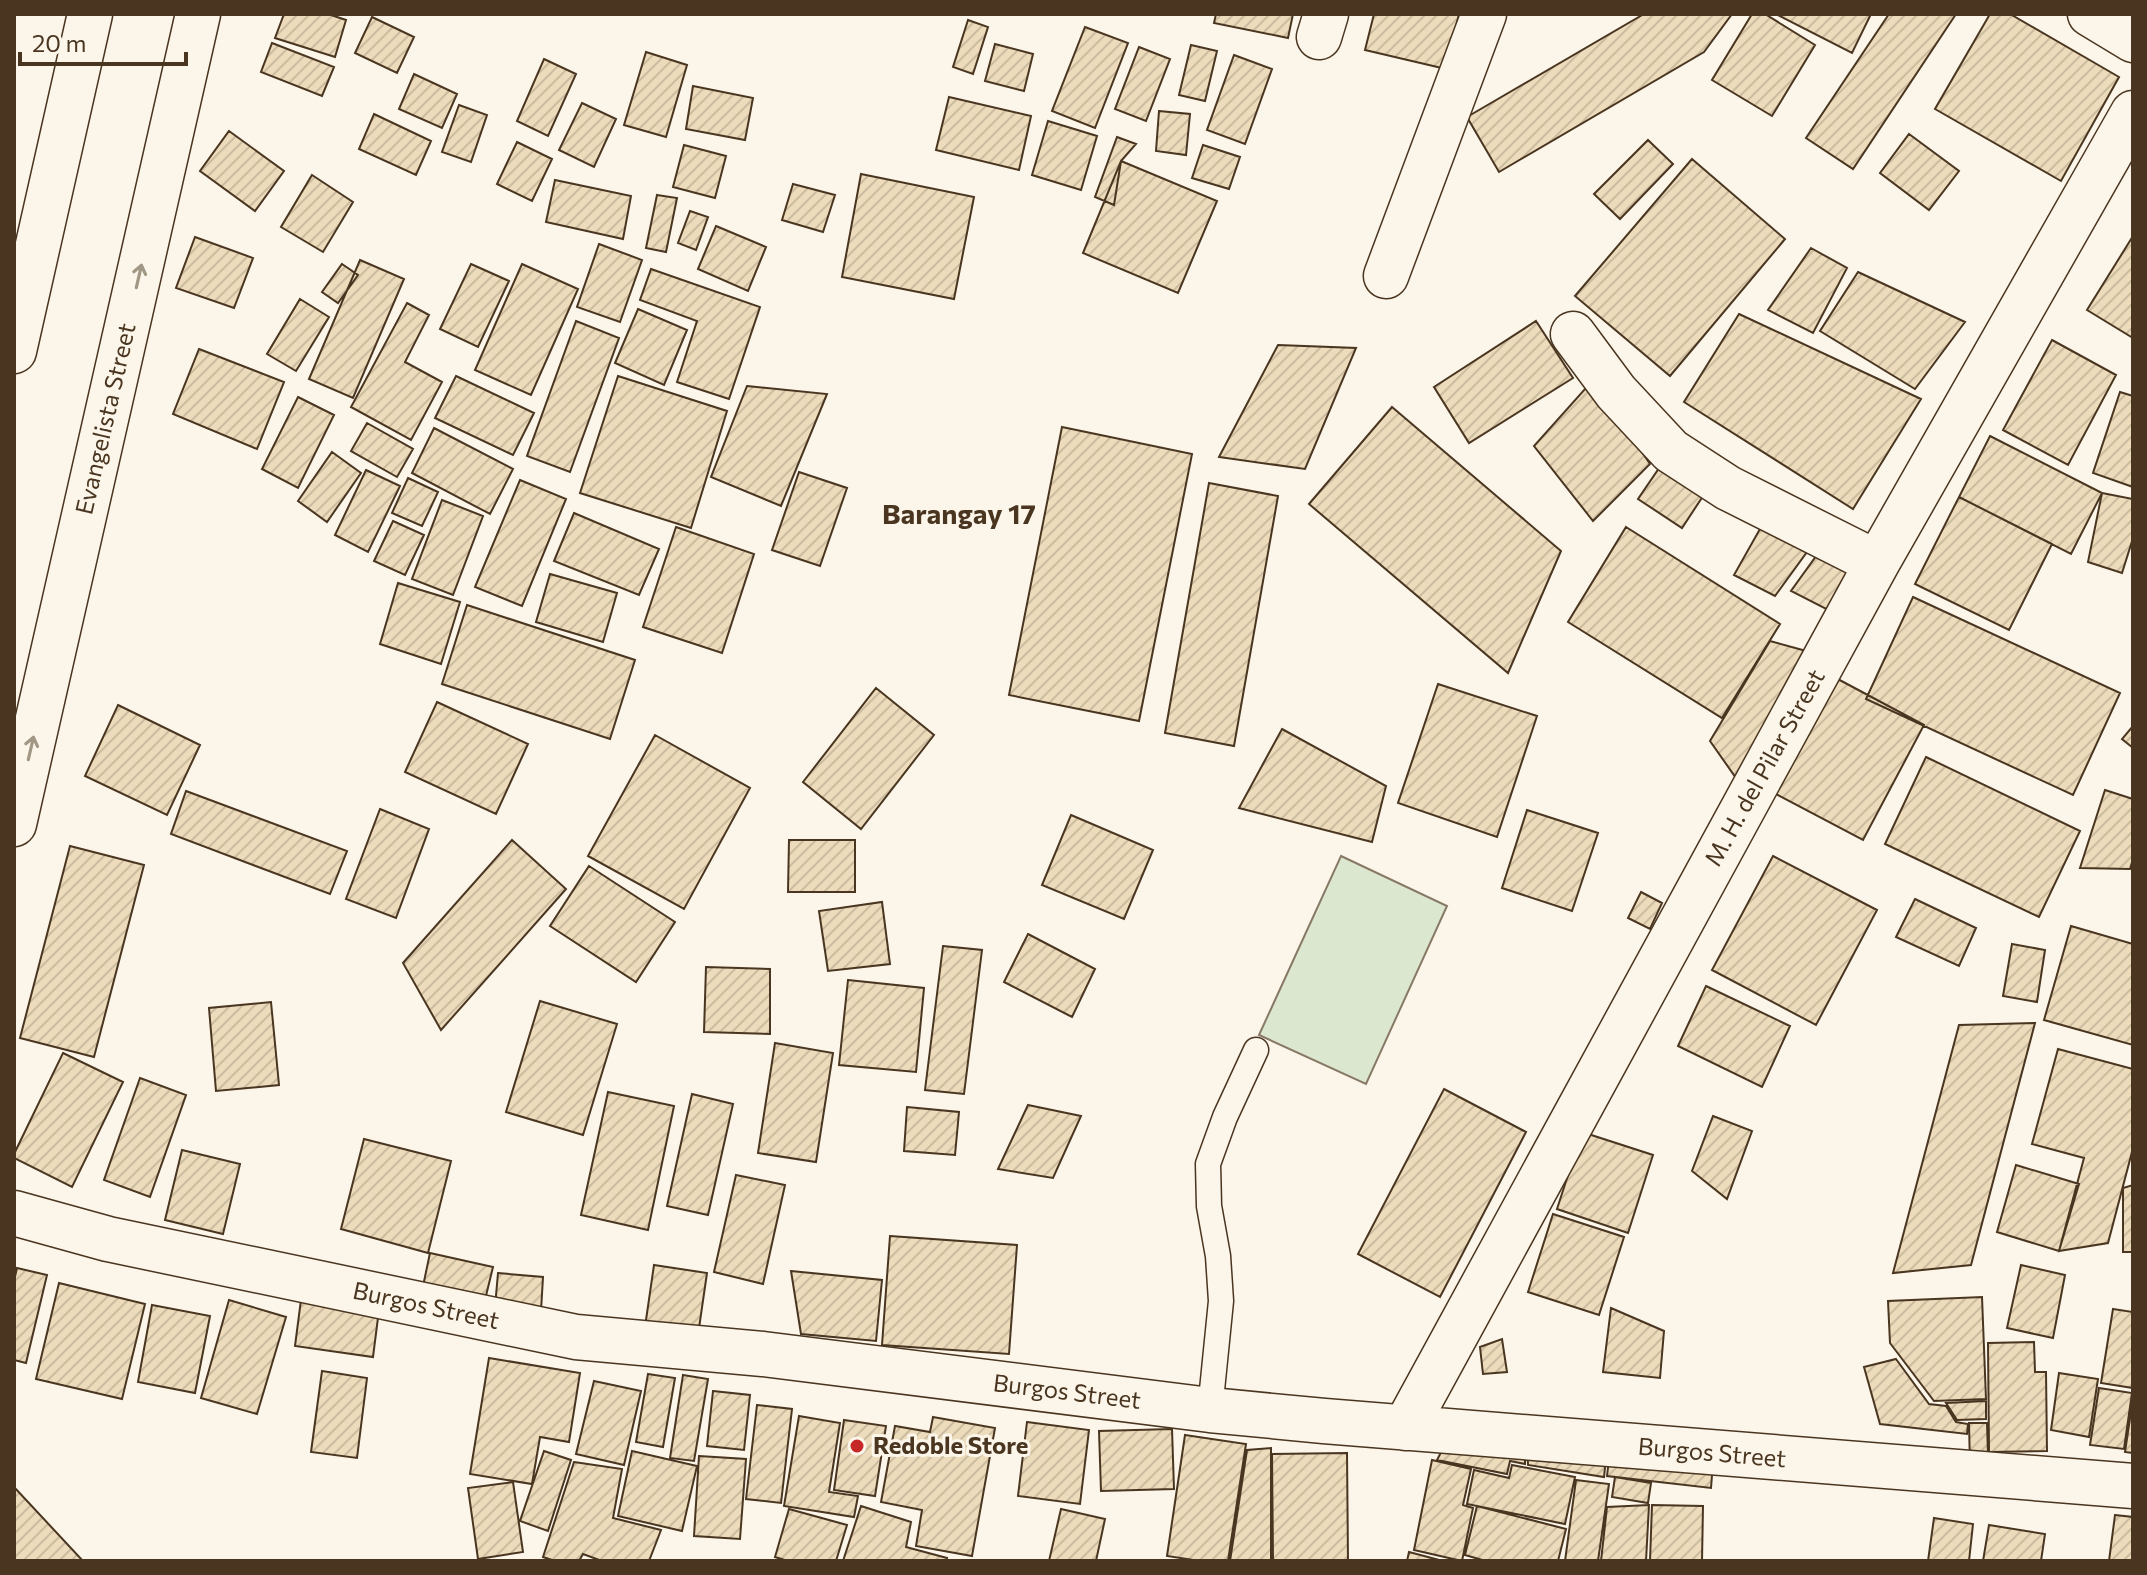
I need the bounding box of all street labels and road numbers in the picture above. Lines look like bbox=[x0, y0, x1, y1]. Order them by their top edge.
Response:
street label: Evangelista Street bbox=[68, 320, 141, 517]
street label: M. H. del Pilar Street bbox=[1698, 664, 1830, 871]
street label: Burgos Street bbox=[351, 1275, 502, 1334]
street label: Burgos Street bbox=[992, 1367, 1143, 1414]
street label: Burgos Street bbox=[1637, 1431, 1788, 1472]

